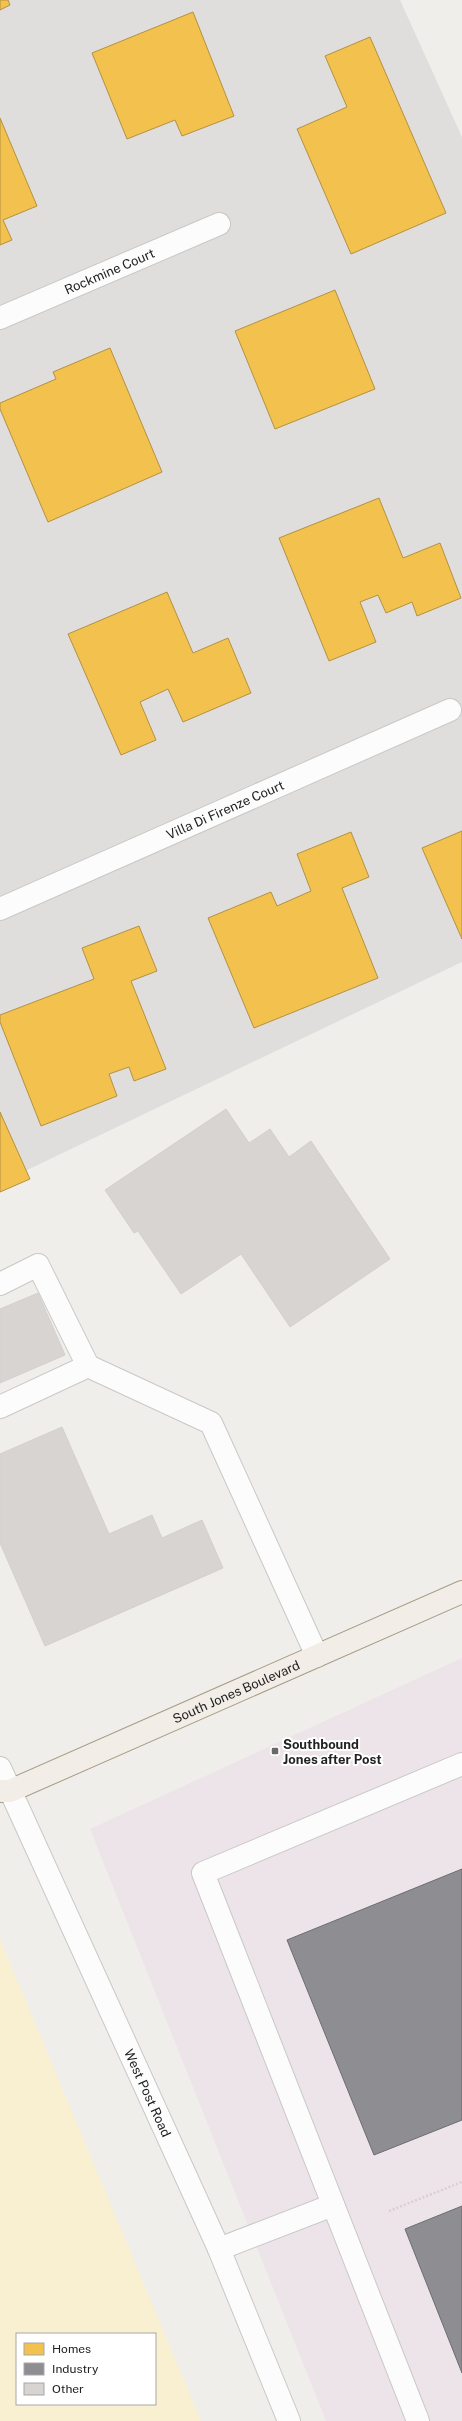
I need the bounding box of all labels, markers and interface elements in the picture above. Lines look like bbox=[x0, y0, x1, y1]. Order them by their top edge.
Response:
street label: Rockmine Court bbox=[62, 245, 157, 297]
street label: Villa Di Firenze Court bbox=[164, 777, 286, 842]
street label: South Jones Boulevard bbox=[170, 1657, 302, 1726]
place label: Southbound Jones after Post bbox=[283, 1737, 382, 1767]
marker: Southbound Jones after Post bbox=[270, 1746, 280, 1756]
street label: West Post Road bbox=[121, 2047, 174, 2139]
legend bbox=[16, 2333, 156, 2405]
text: Homes bbox=[52, 2342, 91, 2356]
text: Industry bbox=[52, 2362, 99, 2376]
text: Other bbox=[52, 2382, 84, 2396]

